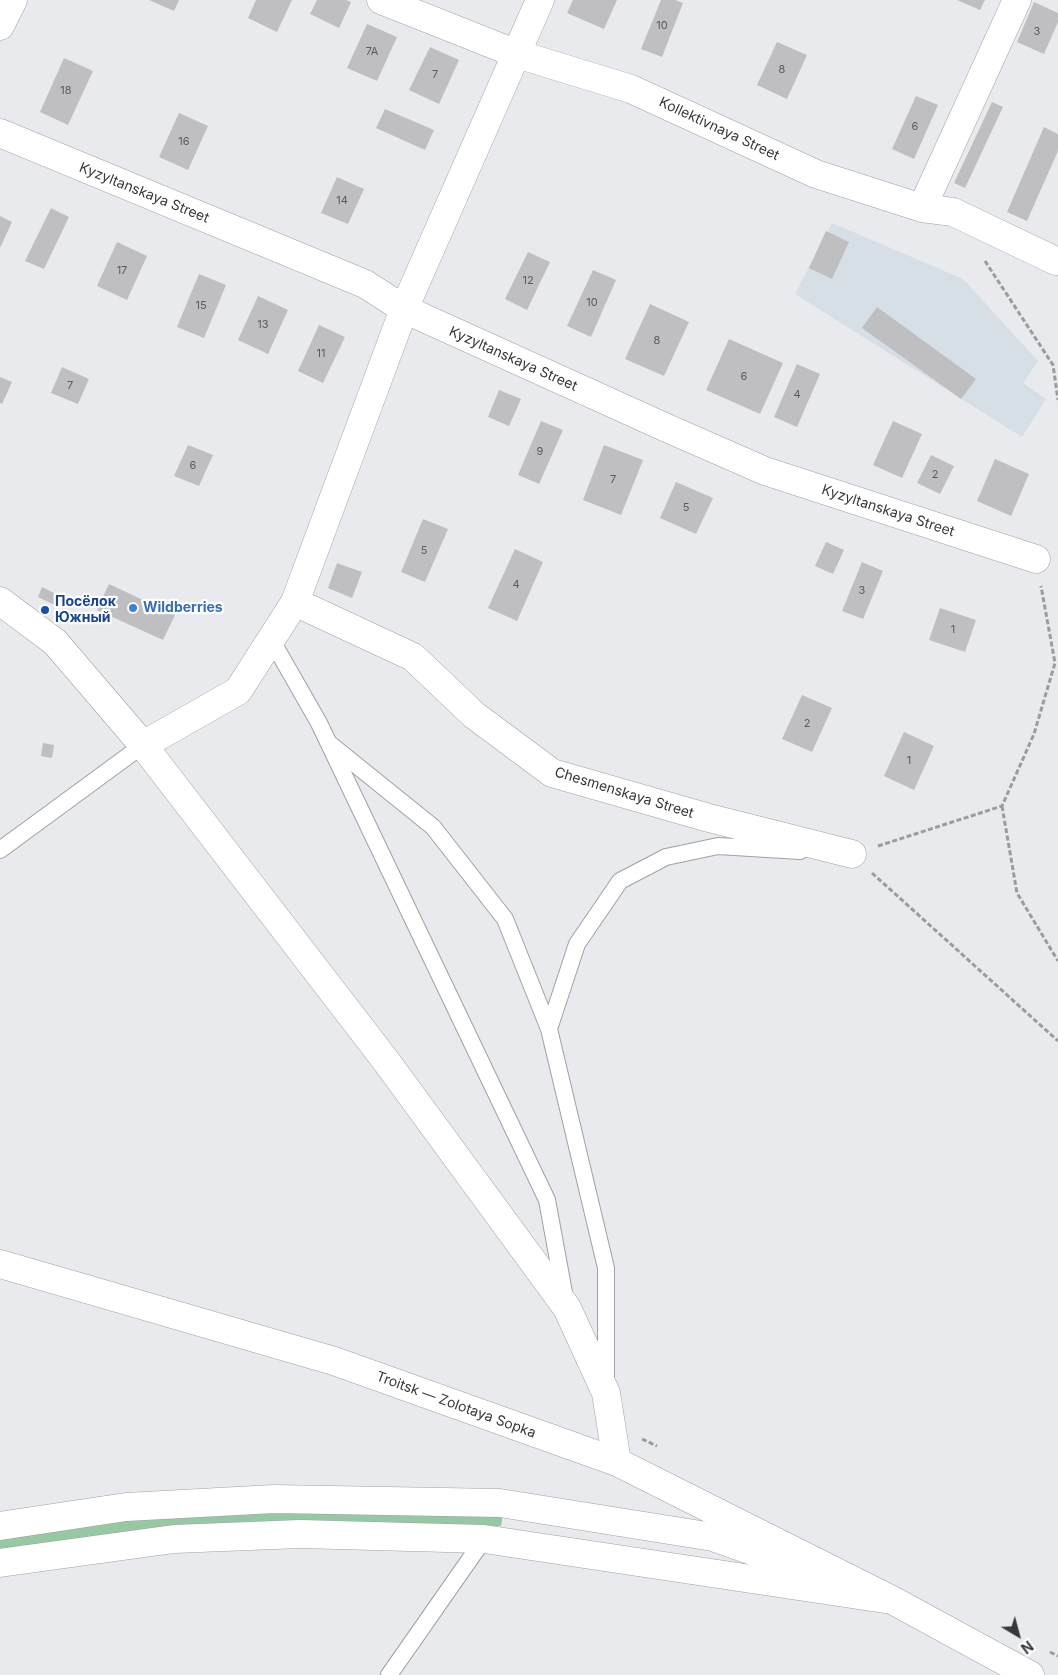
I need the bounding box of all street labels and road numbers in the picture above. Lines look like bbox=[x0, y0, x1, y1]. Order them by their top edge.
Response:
street label: Kollektivnaya Street bbox=[656, 94, 782, 164]
street label: Kyzyltanskaya Street bbox=[77, 159, 211, 227]
street label: Kyzyltanskaya Street bbox=[446, 323, 580, 395]
street label: Kyzyltanskaya Street bbox=[819, 482, 957, 540]
street label: Chesmenskaya Street bbox=[552, 764, 696, 822]
street label: Troitsk — Zolotaya Sopka bbox=[374, 1368, 538, 1442]

